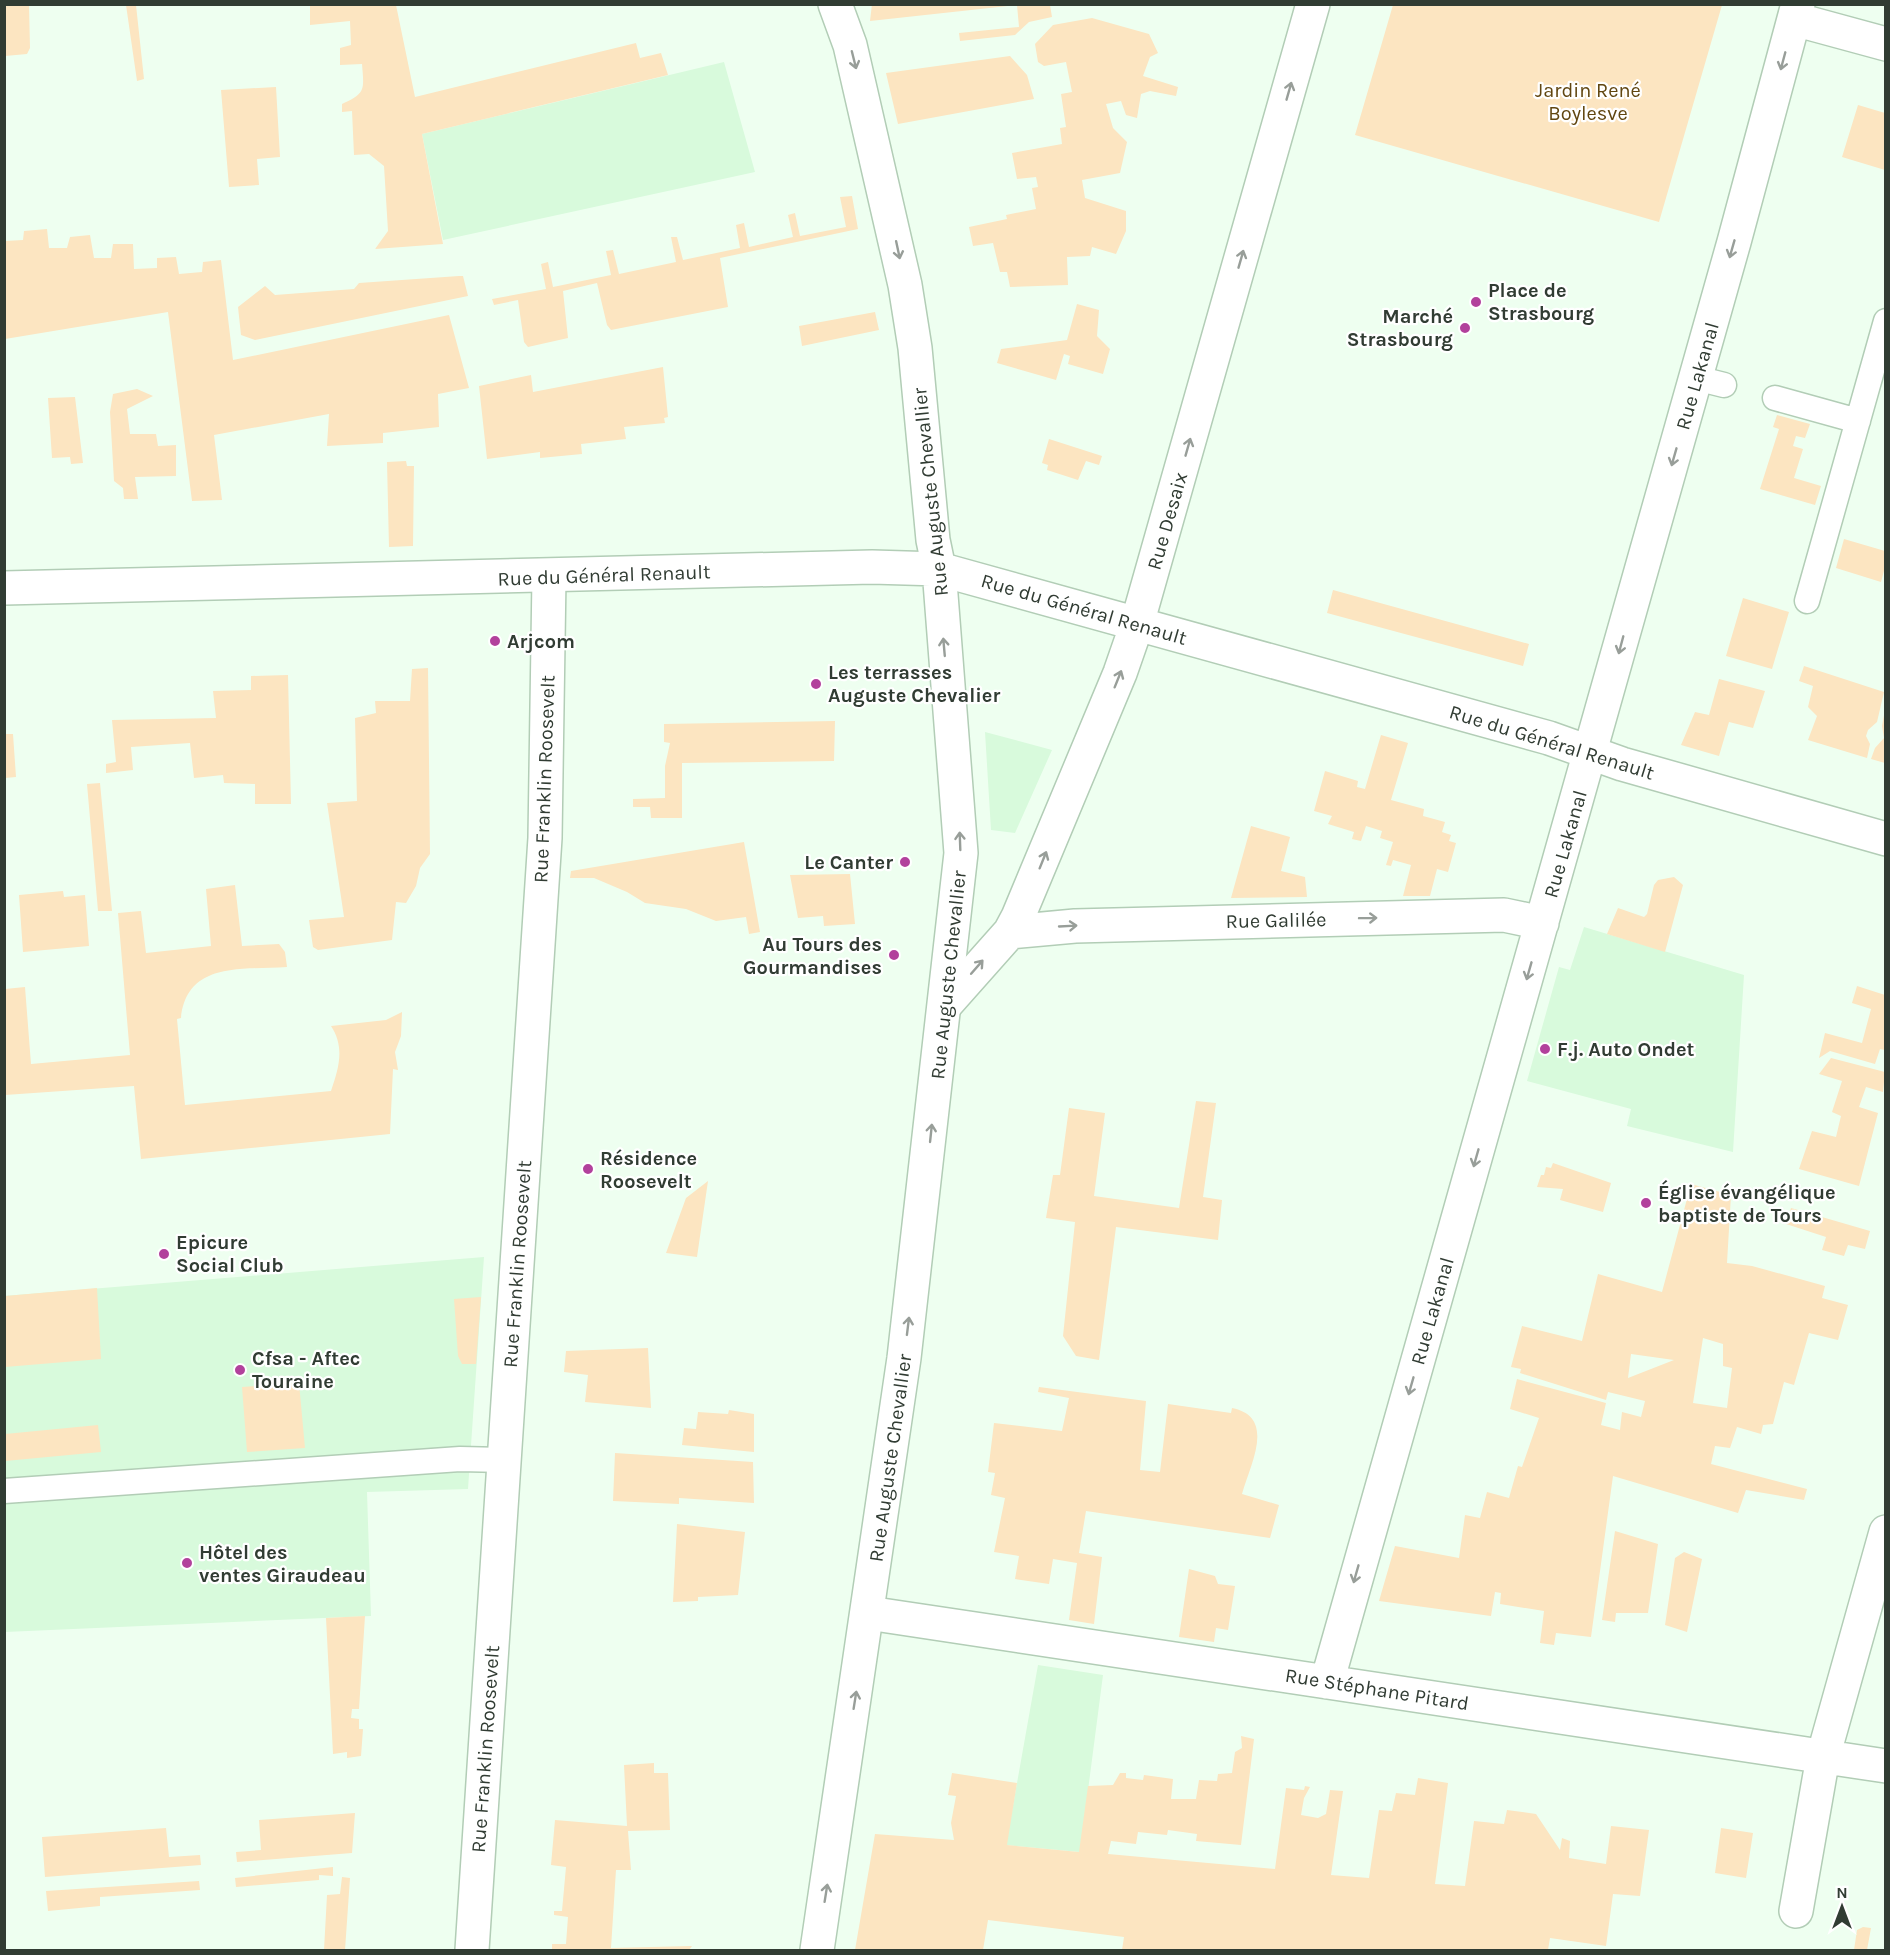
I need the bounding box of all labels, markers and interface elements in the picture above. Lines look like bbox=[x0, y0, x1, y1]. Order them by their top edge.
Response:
one-way arrow bbox=[848, 50, 860, 69]
one-way arrow bbox=[1777, 51, 1788, 70]
park label: Jardin René Boylesve bbox=[1535, 79, 1641, 125]
one-way arrow bbox=[1284, 82, 1295, 101]
one-way arrow bbox=[892, 240, 904, 259]
one-way arrow bbox=[1726, 240, 1738, 259]
one-way arrow bbox=[1236, 250, 1247, 269]
place label: Place de Strasbourg bbox=[1488, 279, 1595, 325]
marker: Place de Strasbourg bbox=[1469, 295, 1483, 309]
place label: Marché Strasbourg bbox=[1347, 305, 1453, 351]
street label: Rue Lakanal bbox=[1671, 320, 1724, 433]
marker: Marché Strasbourg bbox=[1458, 321, 1472, 335]
street label: Rue Auguste Chevallier bbox=[908, 386, 953, 597]
one-way arrow bbox=[1183, 437, 1194, 456]
one-way arrow bbox=[1667, 447, 1679, 466]
street label: Rue Desaix bbox=[1143, 470, 1192, 573]
street label: Rue du Général Renault bbox=[497, 560, 711, 591]
street label: Rue du Général Renault bbox=[978, 569, 1190, 650]
place label: Arjcom bbox=[507, 630, 575, 653]
marker: Arjcom bbox=[488, 634, 502, 648]
one-way arrow bbox=[1615, 635, 1626, 654]
one-way arrow bbox=[939, 637, 950, 657]
place label: Les terrasses Auguste Chevalier bbox=[828, 661, 1000, 707]
one-way arrow bbox=[1113, 671, 1124, 689]
street label: Rue Franklin Roosevelt bbox=[529, 674, 560, 883]
marker: Les terrasses Auguste Chevalier bbox=[809, 677, 823, 691]
street label: Rue du Général Renault bbox=[1447, 700, 1658, 785]
street label: Rue Lakanal bbox=[1539, 788, 1592, 901]
one-way arrow bbox=[955, 831, 966, 851]
place label: Le Canter bbox=[804, 851, 893, 874]
one-way arrow bbox=[1038, 851, 1049, 869]
marker: Le Canter bbox=[898, 855, 912, 869]
street label: Rue Auguste Chevallier bbox=[926, 869, 971, 1081]
street label: Rue Galilée bbox=[1225, 908, 1327, 933]
one-way arrow bbox=[1357, 912, 1377, 924]
one-way arrow bbox=[1057, 920, 1077, 931]
place label: Au Tours des Gourmandises bbox=[743, 933, 882, 979]
marker: Au Tours des Gourmandises bbox=[887, 948, 901, 962]
one-way arrow bbox=[970, 960, 984, 975]
one-way arrow bbox=[1523, 961, 1534, 980]
place label: F.j. Auto Ondet bbox=[1557, 1038, 1695, 1061]
marker: F.j. Auto Ondet bbox=[1538, 1042, 1552, 1056]
one-way arrow bbox=[926, 1123, 937, 1143]
place label: Résidence Roosevelt bbox=[600, 1147, 697, 1193]
one-way arrow bbox=[1469, 1149, 1481, 1168]
street label: Rue Franklin Roosevelt bbox=[499, 1159, 536, 1369]
marker: Résidence Roosevelt bbox=[581, 1162, 595, 1176]
place label: Église évangélique baptiste de Tours bbox=[1658, 1179, 1836, 1227]
marker: Église évangélique baptiste de Tours bbox=[1639, 1196, 1653, 1210]
place label: Epicure Social Club bbox=[176, 1231, 284, 1277]
marker: Epicure Social Club bbox=[157, 1247, 171, 1261]
street label: Rue Lakanal bbox=[1406, 1255, 1459, 1368]
one-way arrow bbox=[903, 1317, 914, 1337]
place label: Cfsa - Aftec Touraine bbox=[252, 1347, 360, 1393]
street label: Rue Auguste Chevallier bbox=[865, 1352, 917, 1564]
marker: Cfsa - Aftec Touraine bbox=[233, 1363, 247, 1377]
one-way arrow bbox=[1405, 1376, 1416, 1395]
place label: Hôtel des ventes Giraudeau bbox=[199, 1541, 366, 1587]
marker: Hôtel des ventes Giraudeau bbox=[180, 1556, 194, 1570]
one-way arrow bbox=[1350, 1564, 1362, 1583]
street label: Rue Franklin Roosevelt bbox=[467, 1644, 504, 1854]
street label: Rue Stéphane Pitard bbox=[1283, 1664, 1470, 1715]
one-way arrow bbox=[850, 1690, 861, 1710]
north arrow bbox=[1812, 1877, 1872, 1937]
one-way arrow bbox=[820, 1883, 831, 1903]
text: N bbox=[1836, 1883, 1848, 1902]

